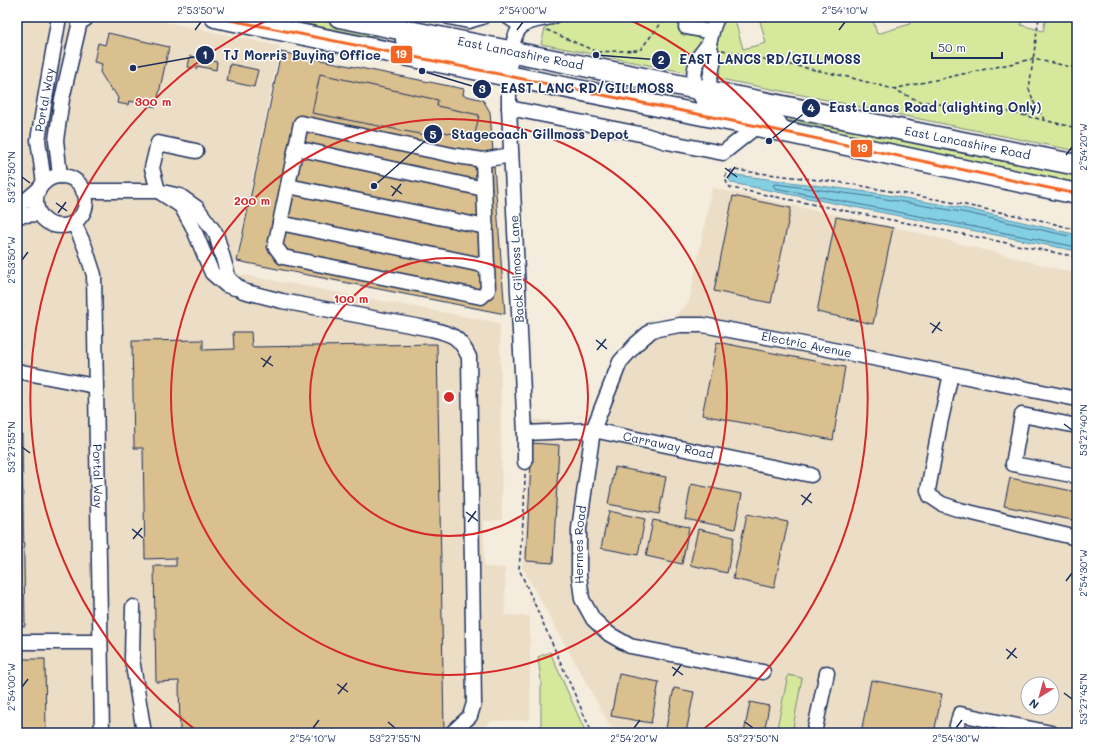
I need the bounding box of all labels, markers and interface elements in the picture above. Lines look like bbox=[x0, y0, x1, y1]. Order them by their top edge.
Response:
text: 2°53'50"W bbox=[177, 3, 225, 17]
text: 2°54'00"W bbox=[499, 3, 547, 17]
text: 2°54'10"W bbox=[822, 3, 868, 17]
street label: East Lancashire Road bbox=[456, 32, 585, 73]
scale bar bbox=[932, 34, 1002, 60]
text: 50 m bbox=[938, 39, 966, 55]
callout: TJ Morris Buying Office bbox=[195, 43, 389, 68]
line badge: 19 bbox=[390, 45, 413, 64]
text: 1 bbox=[202, 46, 208, 62]
text: TJ Morris Buying Office bbox=[223, 46, 381, 64]
text: 19 bbox=[395, 46, 407, 61]
callout: EAST LANCS RD/GILLMOSS bbox=[651, 47, 869, 72]
text: EAST LANCS RD/GILLMOSS bbox=[679, 50, 861, 67]
text: 2 bbox=[658, 51, 665, 67]
street label: Portal Way bbox=[31, 67, 57, 133]
callout: EAST LANC RD/GILLMOSS bbox=[472, 76, 682, 101]
text: EAST LANC RD/GILLMOSS bbox=[500, 79, 674, 96]
text: 3 bbox=[478, 80, 486, 96]
text: 300 m bbox=[135, 93, 171, 109]
callout: East Lancs Road (alighting Only) bbox=[801, 95, 1049, 120]
text: East Lancs Road (alighting Only) bbox=[829, 98, 1041, 116]
text: 4 bbox=[807, 99, 815, 115]
callout: Stagecoach Gillmoss Depot bbox=[423, 122, 636, 147]
street label: East Lancashire Road bbox=[903, 122, 1032, 163]
text: 2°54'20"W bbox=[1076, 123, 1090, 171]
text: Stagecoach Gillmoss Depot bbox=[451, 125, 629, 142]
text: 5 bbox=[429, 126, 437, 142]
line badge: 19 bbox=[850, 139, 873, 158]
text: 19 bbox=[856, 140, 868, 155]
text: 53°27'50"N bbox=[4, 151, 18, 203]
text: 200 m bbox=[234, 192, 270, 208]
street label: Back Gilmoss Lane bbox=[505, 215, 527, 323]
text: 2°53'50"W bbox=[4, 236, 18, 284]
text: 100 m bbox=[334, 290, 368, 306]
street label: Electric Avenue bbox=[760, 327, 853, 361]
centre of rings bbox=[442, 390, 456, 404]
text: 53°27'40"N bbox=[1076, 404, 1090, 456]
text: 53°27'55"N bbox=[4, 421, 18, 473]
street label: Carraway Road bbox=[622, 427, 716, 462]
street label: Portal Way bbox=[90, 444, 107, 508]
street label: Hermes Road bbox=[570, 504, 589, 585]
text: 2°54'30"W bbox=[1076, 549, 1090, 597]
text: 2°54'00"W bbox=[4, 663, 18, 711]
text: 53°27'45"N bbox=[1076, 673, 1090, 725]
north arrow bbox=[1020, 676, 1060, 716]
text: N bbox=[1026, 696, 1042, 713]
text: 2°54'10"W bbox=[290, 731, 336, 745]
text: 53°27'55"N bbox=[369, 731, 421, 745]
text: 2°54'20"W bbox=[610, 731, 658, 745]
text: 53°27'50"N bbox=[727, 731, 779, 745]
text: 2°54'30"W bbox=[932, 731, 980, 745]

